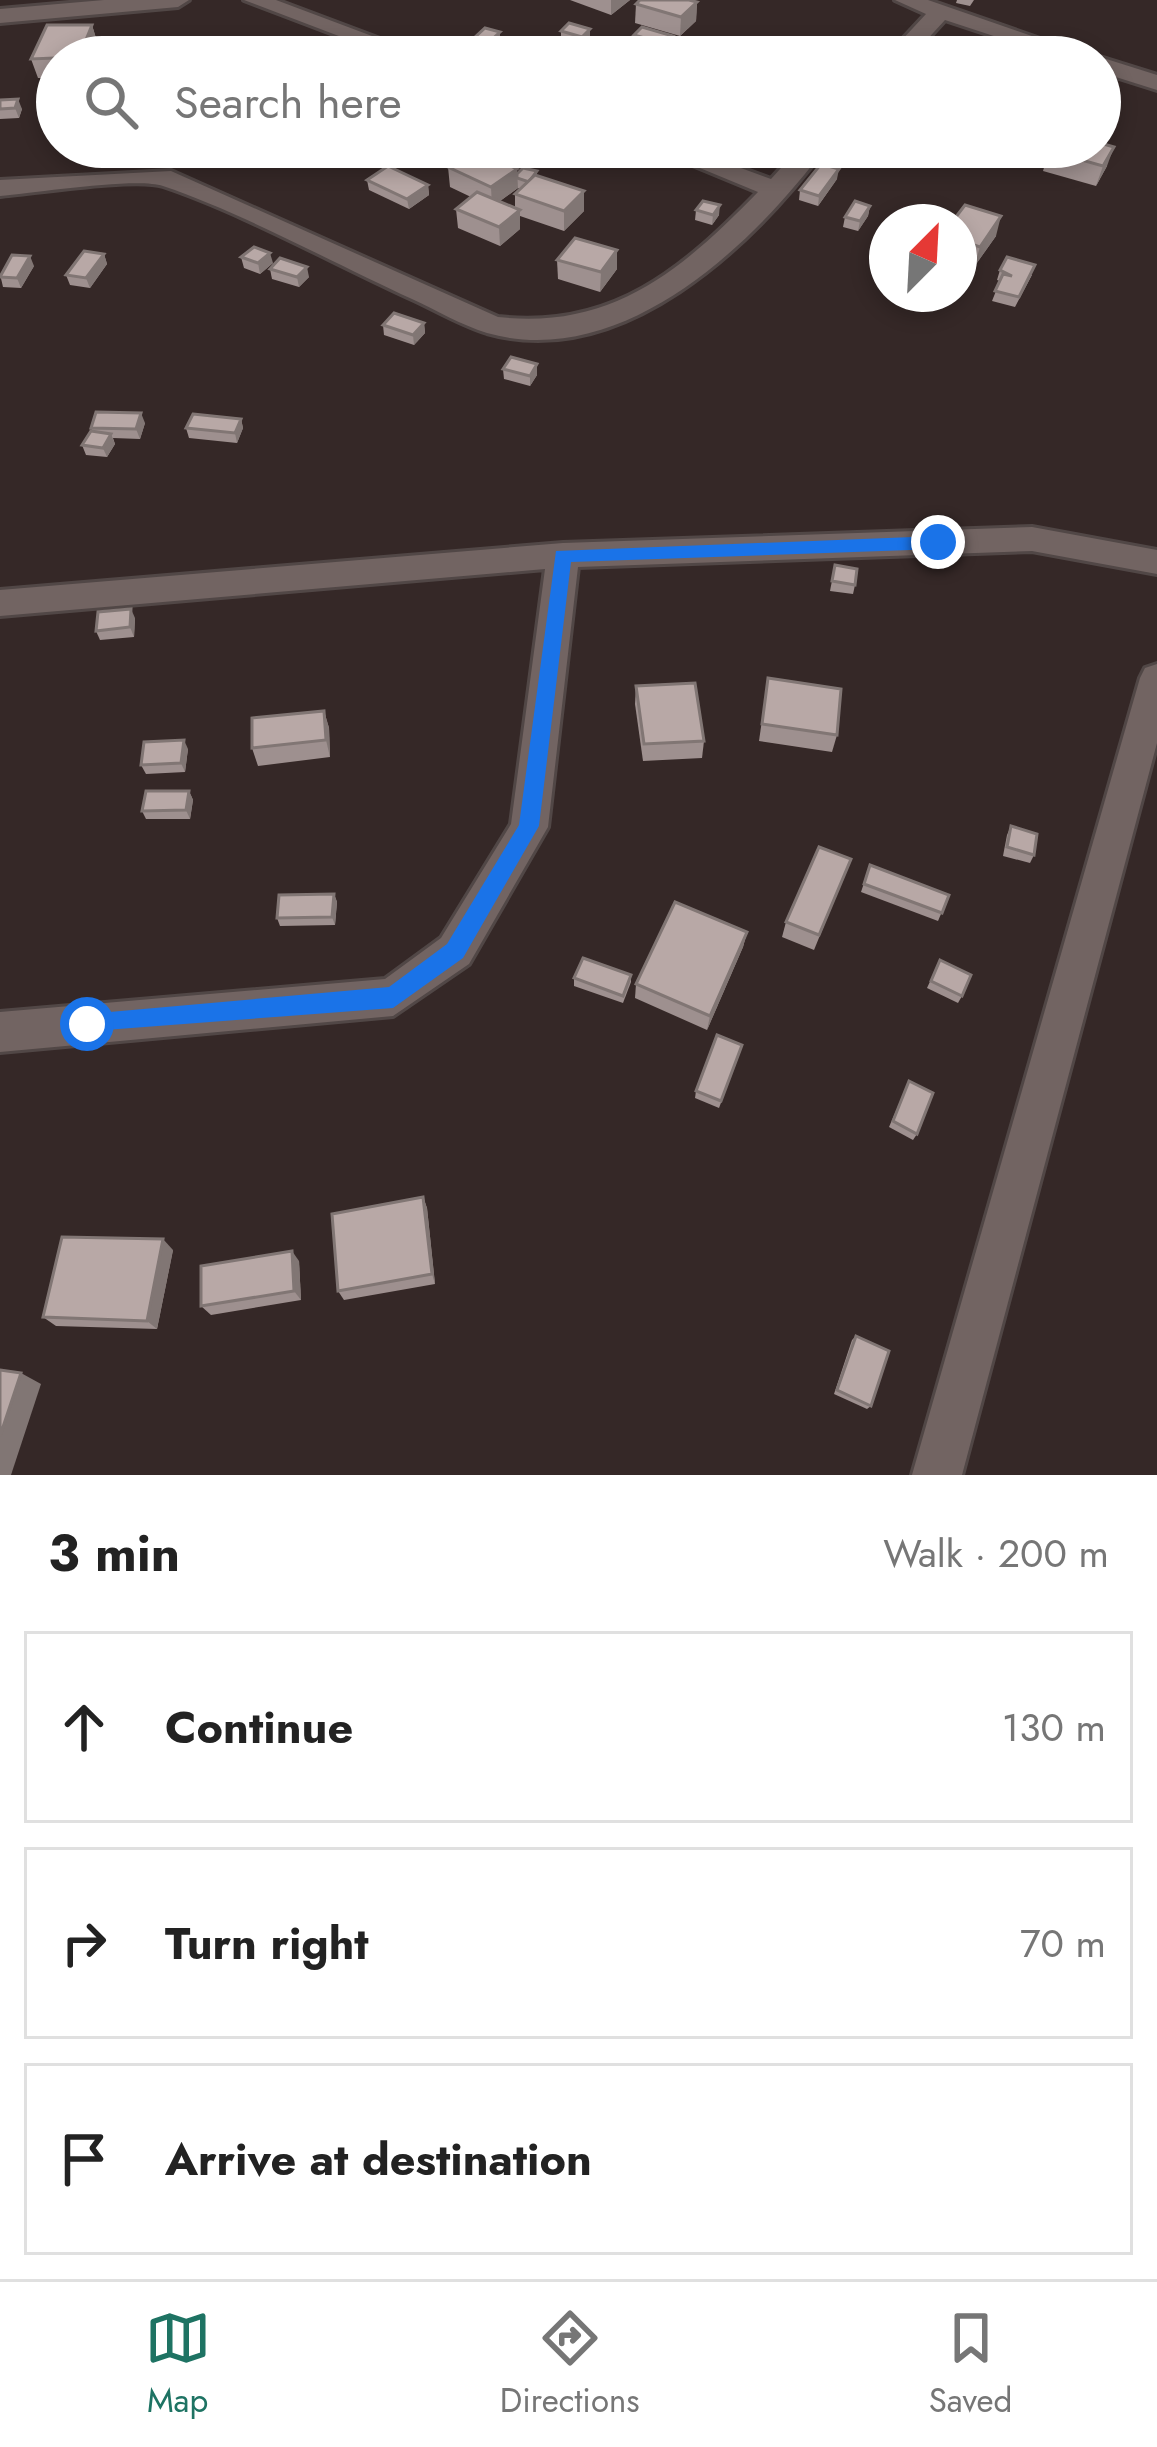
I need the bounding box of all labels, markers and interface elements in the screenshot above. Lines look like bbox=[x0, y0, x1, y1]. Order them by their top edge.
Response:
search box bbox=[36, 36, 1121, 168]
icon: search bbox=[78, 69, 144, 135]
text: Search here bbox=[174, 70, 402, 135]
north arrow bbox=[869, 204, 977, 312]
route end bbox=[911, 515, 965, 569]
route start bbox=[60, 997, 114, 1051]
text: 3 min bbox=[48, 1516, 180, 1590]
text: Walk · 200 m bbox=[883, 1525, 1109, 1582]
icon: ahead bbox=[51, 1694, 117, 1760]
text: Continue bbox=[165, 1695, 353, 1760]
text: 130 m bbox=[1002, 1699, 1106, 1756]
icon: right bbox=[51, 1910, 117, 1976]
text: Turn right bbox=[165, 1911, 369, 1976]
text: 70 m bbox=[1020, 1915, 1106, 1972]
icon: arrive bbox=[51, 2126, 117, 2192]
text: Arrive at destination bbox=[165, 2127, 592, 2192]
tab: Map bbox=[145, 2305, 211, 2424]
tab: Directions bbox=[500, 2305, 640, 2424]
tab: Saved bbox=[929, 2305, 1012, 2424]

